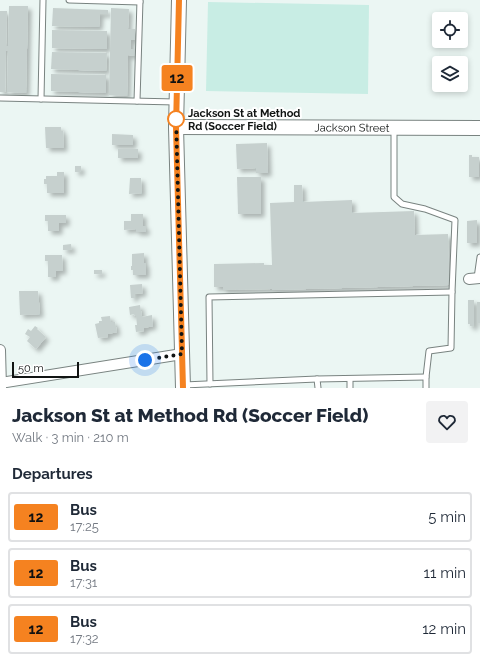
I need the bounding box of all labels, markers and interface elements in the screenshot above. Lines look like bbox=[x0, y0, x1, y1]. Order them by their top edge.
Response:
map controls bbox=[432, 12, 468, 92]
button: locate bbox=[432, 12, 468, 48]
button: layers bbox=[432, 56, 468, 92]
line badge: 12 bbox=[159, 65, 195, 91]
text: 12 bbox=[170, 70, 184, 86]
place label: Jackson St at Method Rd (Soccer Field) bbox=[188, 107, 300, 133]
marker: Jackson St at Method Rd (Soccer Field) bbox=[167, 110, 185, 128]
street label: Jackson Street bbox=[315, 121, 390, 134]
your location bbox=[135, 350, 155, 370]
scale bar bbox=[12, 360, 79, 379]
text: 50 m bbox=[18, 362, 44, 375]
button: heart bbox=[426, 401, 468, 443]
text: Jackson St at Method Rd (Soccer Field) bbox=[12, 404, 368, 426]
text: Walk · 3 min · 210 m bbox=[12, 430, 129, 445]
text: Departures bbox=[12, 465, 93, 483]
text: Bus bbox=[70, 501, 97, 519]
text: 5 min bbox=[428, 508, 466, 526]
text: 12 bbox=[29, 509, 43, 525]
text: 17:25 bbox=[70, 519, 99, 534]
text: Bus bbox=[70, 557, 97, 575]
text: 11 min bbox=[424, 564, 466, 582]
text: 12 bbox=[29, 565, 43, 581]
text: 17:31 bbox=[70, 575, 97, 590]
text: Bus bbox=[70, 613, 97, 631]
text: 12 min bbox=[422, 620, 466, 638]
text: 12 bbox=[29, 621, 43, 637]
text: 17:32 bbox=[70, 631, 99, 646]

